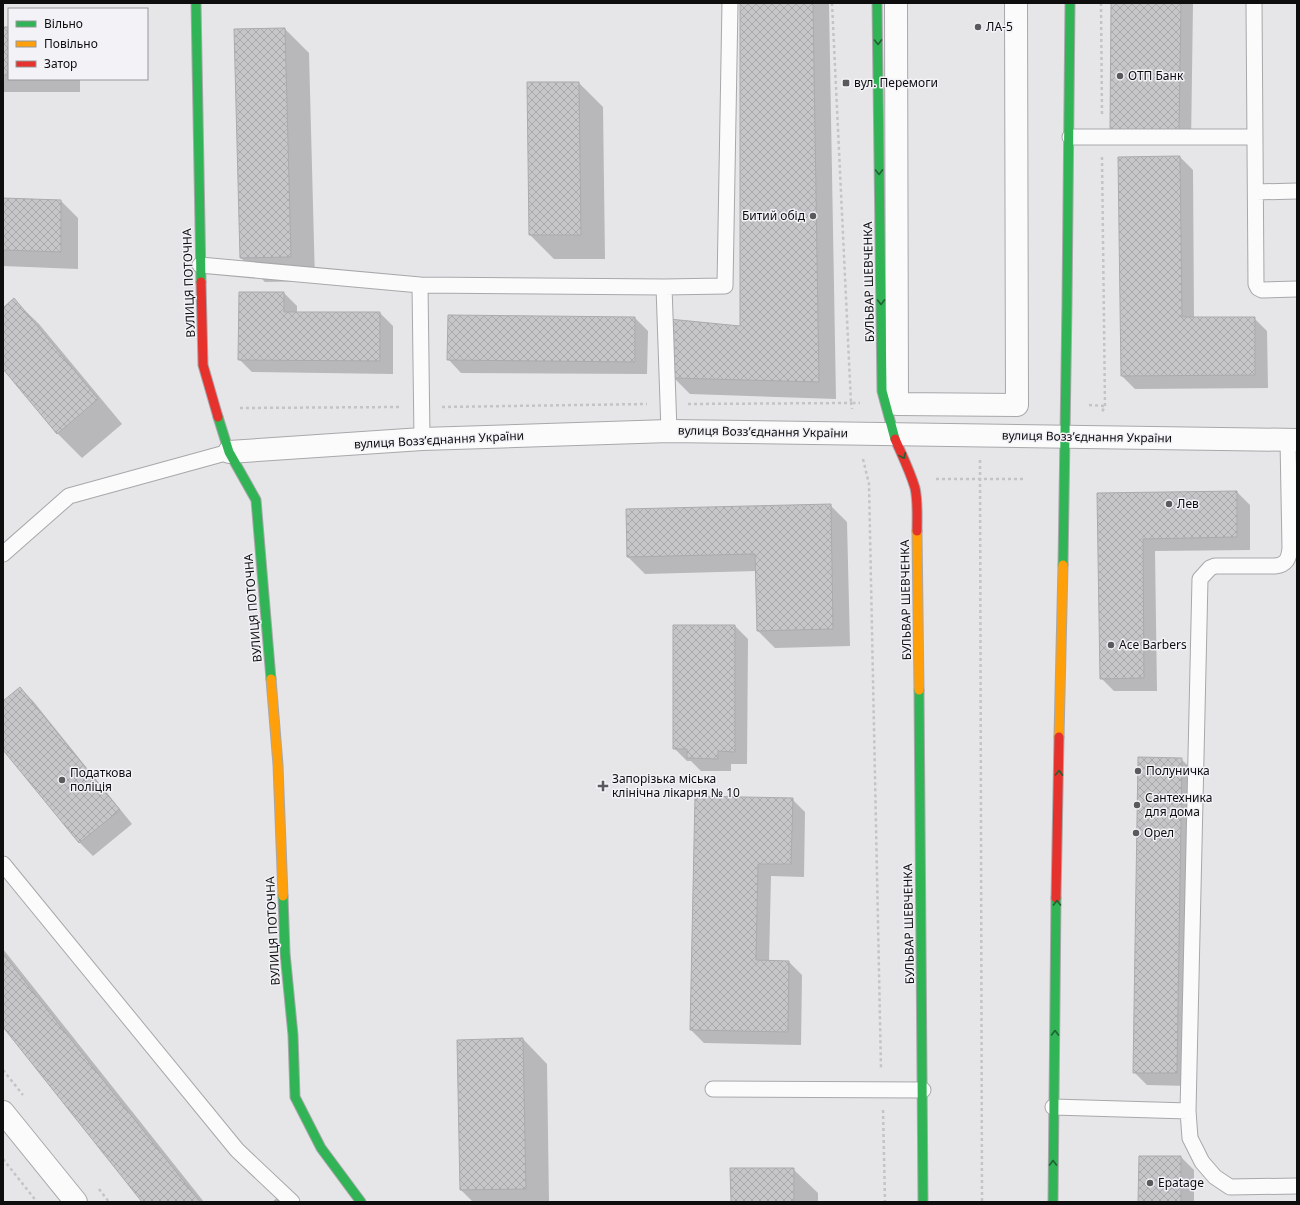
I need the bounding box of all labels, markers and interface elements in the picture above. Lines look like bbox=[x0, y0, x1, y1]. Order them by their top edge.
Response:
legend bbox=[8, 8, 148, 80]
text: Вільно bbox=[44, 15, 83, 32]
place label: ЛА-5 bbox=[986, 18, 1013, 35]
marker: ЛА-5 bbox=[973, 22, 983, 32]
text: Повільно bbox=[44, 35, 98, 52]
one-way arrow bbox=[873, 39, 882, 45]
text: Затор bbox=[44, 55, 77, 72]
place label: ОТП Банк bbox=[1128, 67, 1184, 84]
marker: ОТП Банк bbox=[1115, 71, 1125, 81]
place label: вул. Перемоги bbox=[854, 74, 938, 91]
marker: вул. Перемоги bbox=[841, 78, 851, 88]
one-way arrow bbox=[875, 169, 883, 175]
place label: Битий обід bbox=[742, 207, 806, 224]
marker: Битий обід bbox=[808, 211, 818, 221]
street label: БУЛЬВАР ШЕВЧЕНКА bbox=[859, 221, 878, 343]
street label: ВУЛИЦЯ ПОТОЧНА bbox=[178, 228, 199, 338]
one-way arrow bbox=[877, 299, 885, 305]
street label: вулиця Воззʼєднання України bbox=[678, 422, 848, 441]
street label: вулиця Воззʼєднання України bbox=[353, 427, 524, 452]
street label: вулиця Воззʼєднання України bbox=[1002, 427, 1172, 446]
one-way arrow bbox=[898, 452, 906, 460]
place label: Лев bbox=[1177, 495, 1199, 512]
marker: Лев bbox=[1164, 499, 1174, 509]
street label: БУЛЬВАР ШЕВЧЕНКА bbox=[896, 539, 915, 661]
street label: ВУЛИЦЯ ПОТОЧНА bbox=[239, 553, 266, 663]
place label: Ace Barbers bbox=[1119, 636, 1187, 653]
marker: Ace Barbers bbox=[1106, 640, 1116, 650]
place label: Полуничка bbox=[1146, 762, 1210, 779]
place label: Податкова поліція bbox=[70, 764, 132, 795]
marker: Полуничка bbox=[1133, 766, 1143, 776]
place label: Запорізька міська клінічна лікарня № 10 bbox=[612, 770, 740, 801]
one-way arrow bbox=[1055, 770, 1063, 776]
marker: Податкова поліція bbox=[57, 775, 67, 785]
marker: Запорізька міська клінічна лікарня № 10 bbox=[597, 780, 609, 792]
place label: Сантехника для дома bbox=[1145, 789, 1212, 820]
marker: Сантехника для дома bbox=[1132, 800, 1142, 810]
place label: Орел bbox=[1144, 824, 1174, 841]
marker: Орел bbox=[1131, 828, 1141, 838]
street label: БУЛЬВАР ШЕВЧЕНКА bbox=[899, 863, 918, 985]
street label: ВУЛИЦЯ ПОТОЧНА bbox=[261, 876, 284, 986]
one-way arrow bbox=[1053, 900, 1061, 906]
one-way arrow bbox=[1050, 1030, 1059, 1036]
one-way arrow bbox=[1049, 1160, 1057, 1166]
place label: Epatage bbox=[1158, 1174, 1204, 1191]
marker: Epatage bbox=[1145, 1178, 1155, 1188]

